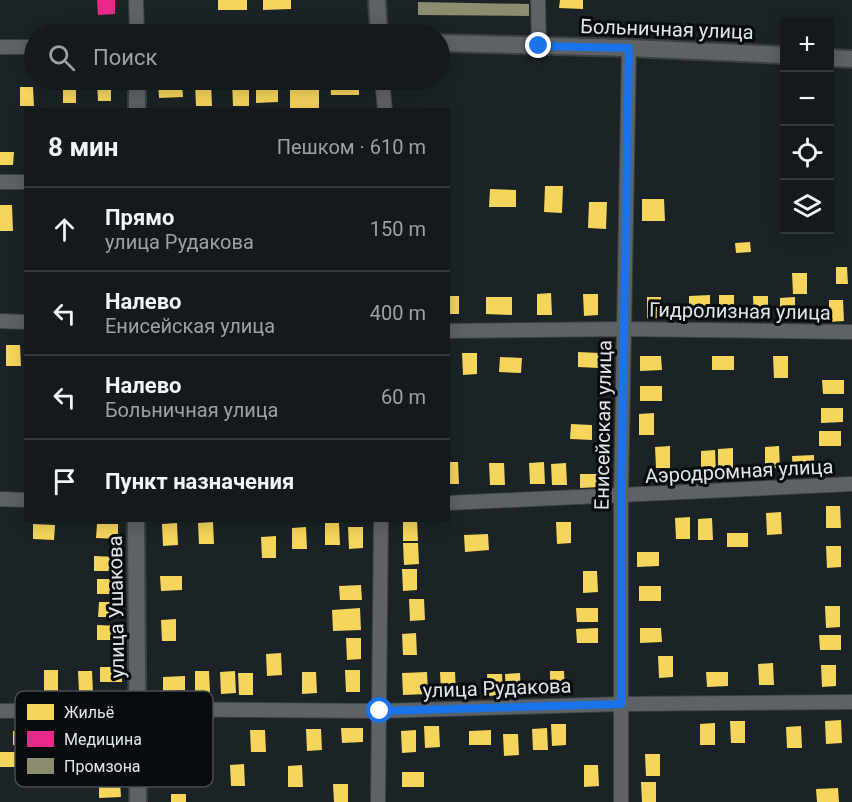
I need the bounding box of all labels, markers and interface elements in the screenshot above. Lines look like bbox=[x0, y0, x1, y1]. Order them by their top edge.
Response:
street label: Больничная улица bbox=[580, 14, 754, 44]
map controls bbox=[780, 18, 834, 234]
button: + bbox=[780, 18, 834, 72]
search box bbox=[24, 24, 450, 90]
route end bbox=[525, 32, 551, 58]
icon: search bbox=[45, 41, 78, 74]
text: Поиск bbox=[93, 45, 157, 70]
button: − bbox=[780, 72, 834, 126]
button: locate bbox=[780, 126, 834, 180]
text: 8 мин bbox=[48, 132, 119, 162]
text: Пешком · 610 m bbox=[277, 135, 426, 159]
button: layers bbox=[780, 180, 834, 234]
text: Прямо bbox=[105, 205, 174, 230]
icon: ahead bbox=[48, 213, 81, 246]
text: 150 m bbox=[370, 217, 426, 241]
text: улица Рудакова bbox=[105, 230, 254, 254]
text: Налево bbox=[105, 289, 182, 314]
icon: left bbox=[48, 297, 81, 330]
street label: Гидролизная улица bbox=[649, 297, 831, 325]
text: 400 m bbox=[370, 301, 426, 325]
text: Енисейская улица bbox=[105, 314, 275, 338]
street label: Енисейская улица bbox=[590, 340, 616, 510]
text: Налево bbox=[105, 373, 182, 398]
icon: left bbox=[48, 381, 81, 414]
text: 60 m bbox=[381, 385, 426, 409]
text: Больничная улица bbox=[105, 398, 279, 422]
street label: Аэродромная улица bbox=[644, 454, 834, 488]
icon: arrive bbox=[48, 465, 81, 498]
text: Пункт назначения bbox=[105, 469, 294, 494]
street label: улица Ушакова bbox=[103, 535, 129, 679]
street label: улица Рудакова bbox=[422, 673, 572, 703]
legend bbox=[15, 691, 213, 787]
route start bbox=[366, 697, 392, 723]
text: Жильё bbox=[64, 703, 114, 722]
text: Медицина bbox=[64, 730, 142, 749]
text: Промзона bbox=[64, 757, 141, 776]

